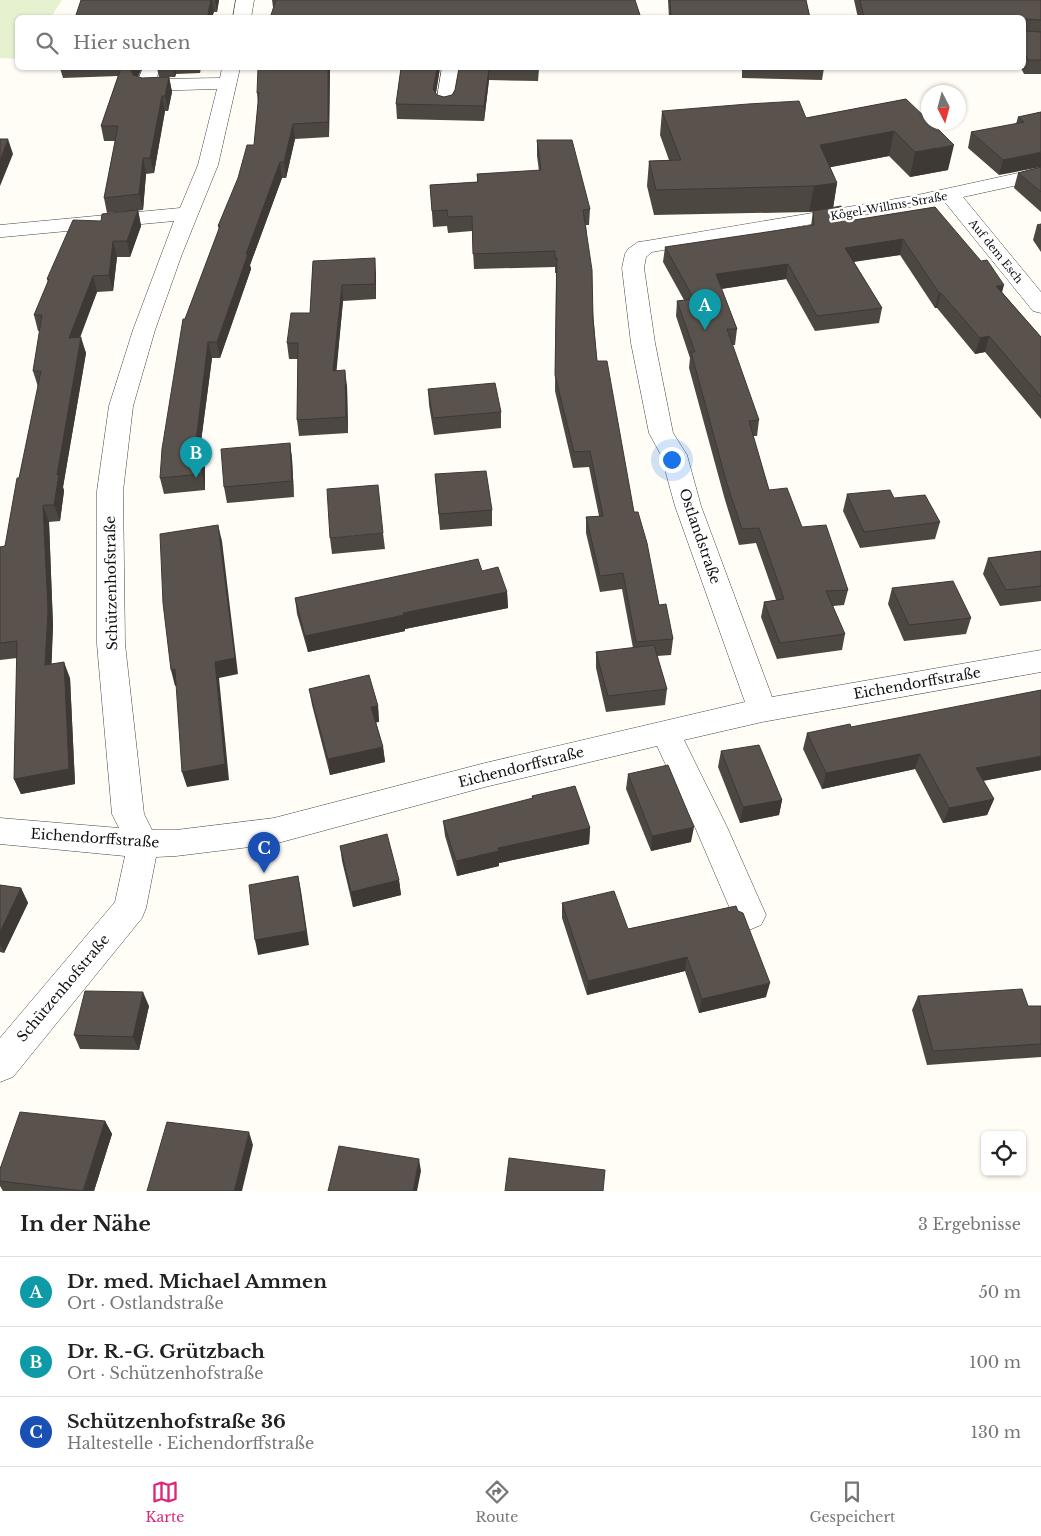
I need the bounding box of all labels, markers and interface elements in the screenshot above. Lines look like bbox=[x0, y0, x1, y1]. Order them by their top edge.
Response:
search box bbox=[15, 15, 1026, 70]
icon: search bbox=[33, 29, 61, 57]
text: Hier suchen bbox=[73, 31, 191, 54]
north arrow bbox=[921, 85, 966, 130]
street label: Kögel-Willms-Straße bbox=[829, 189, 949, 223]
street label: Auf dem Esch bbox=[965, 215, 1026, 286]
pin: A bbox=[689, 289, 721, 330]
pin: B bbox=[180, 437, 212, 478]
your location bbox=[659, 447, 685, 473]
street label: Ostlandstraße bbox=[675, 486, 725, 586]
street label: Schützenhofstraße bbox=[101, 516, 121, 650]
street label: Eichendorffstraße bbox=[852, 663, 982, 703]
street label: Eichendorffstraße bbox=[456, 743, 586, 791]
street label: Eichendorffstraße bbox=[30, 825, 160, 851]
pin: C bbox=[248, 832, 280, 873]
street label: Schützenhofstraße bbox=[13, 931, 113, 1045]
map controls bbox=[981, 1131, 1026, 1176]
button: locate bbox=[981, 1131, 1026, 1176]
text: In der Nähe bbox=[20, 1211, 151, 1237]
text: 3 Ergebnisse bbox=[918, 1214, 1021, 1234]
text: Dr. med. Michael Ammen bbox=[67, 1270, 327, 1293]
text: A bbox=[30, 1282, 42, 1302]
text: 50 m bbox=[979, 1282, 1021, 1302]
text: Ort · Ostlandstraße bbox=[67, 1293, 224, 1313]
text: Dr. R.-G. Grützbach bbox=[67, 1340, 265, 1363]
text: B bbox=[30, 1352, 42, 1372]
text: 100 m bbox=[969, 1352, 1021, 1372]
text: Ort · Schützenhofstraße bbox=[67, 1363, 263, 1383]
text: Schützenhofstraße 36 bbox=[67, 1410, 286, 1433]
text: C bbox=[29, 1422, 43, 1442]
text: 130 m bbox=[971, 1422, 1021, 1442]
text: Haltestelle · Eichendorffstraße bbox=[67, 1433, 314, 1453]
tab: Karte bbox=[146, 1478, 184, 1526]
tab: Route bbox=[475, 1478, 518, 1526]
tab: Gespeichert bbox=[809, 1478, 895, 1526]

